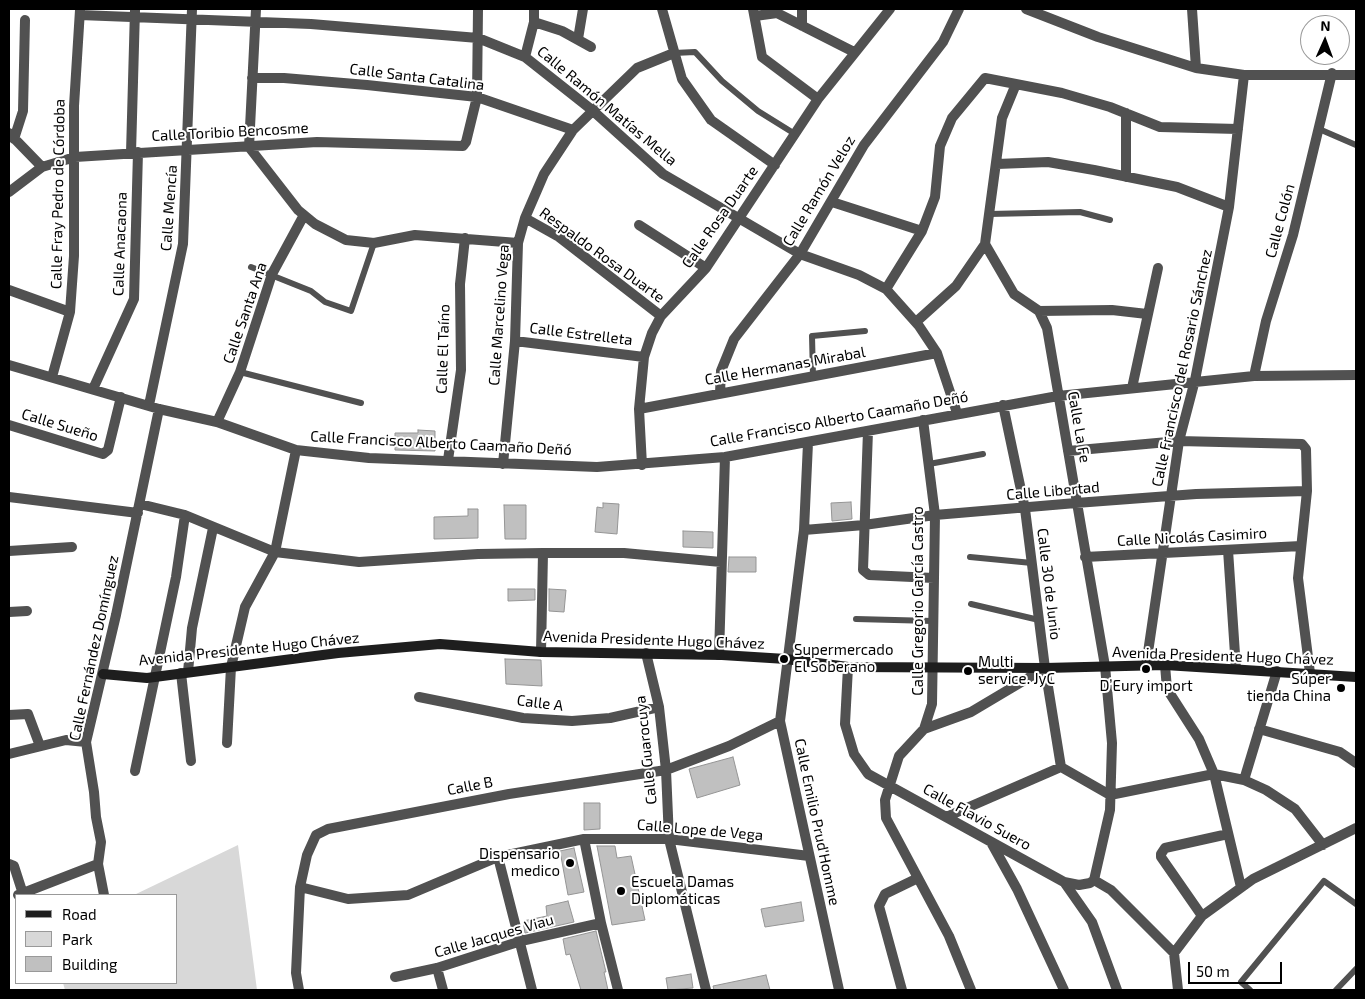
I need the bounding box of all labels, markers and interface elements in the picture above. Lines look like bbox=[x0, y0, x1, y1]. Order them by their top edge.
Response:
north arrow bbox=[1300, 15, 1350, 65]
text: N bbox=[1320, 17, 1331, 34]
street label: Calle Ramón Matías Mella bbox=[534, 42, 680, 170]
street label: Calle Santa Catalina bbox=[349, 60, 485, 94]
street label: Calle Fray Pedro de Córdoba bbox=[47, 99, 69, 289]
street label: Calle Toribio Bencosme bbox=[151, 119, 309, 145]
street label: Calle Ramón Veloz bbox=[779, 133, 859, 249]
street label: Calle Rosa Duarte bbox=[678, 162, 762, 272]
street label: Calle Mencía bbox=[157, 164, 181, 252]
street label: Calle Colón bbox=[1261, 182, 1299, 260]
street label: Calle Anacaona bbox=[109, 192, 131, 296]
street label: Respaldo Rosa Duarte bbox=[536, 204, 668, 306]
street label: Calle Marcelino Vega bbox=[485, 244, 513, 386]
street label: Calle Francisco del Rosario Sánchez bbox=[1148, 248, 1216, 488]
street label: Calle Santa Ana bbox=[219, 260, 271, 366]
street label: Calle El Taíno bbox=[432, 304, 454, 394]
street label: Calle Estrelleta bbox=[528, 319, 634, 349]
street label: Calle Hermanas Mirabal bbox=[703, 343, 867, 389]
street label: Calle Francisco Alberto Caamaño Deñó bbox=[708, 387, 970, 451]
street label: Calle La Fe bbox=[1064, 390, 1094, 464]
street label: Calle Sueño bbox=[19, 405, 101, 445]
street label: Calle Francisco Alberto Caamaño Deñó bbox=[310, 427, 572, 459]
street label: Calle Libertad bbox=[1006, 478, 1100, 504]
street label: Calle Gregorio García Castro bbox=[909, 506, 927, 696]
street label: Calle Nicolás Casimiro bbox=[1117, 524, 1267, 550]
street label: Calle 30 de Junio bbox=[1033, 527, 1065, 641]
street label: Calle Fernández Domínguez bbox=[66, 554, 122, 742]
street label: Avenida Presidente Hugo Chávez bbox=[543, 627, 765, 653]
street label: Avenida Presidente Hugo Chávez bbox=[138, 628, 360, 670]
place label: Supermercado El Soberano bbox=[794, 641, 893, 676]
street label: Avenida Presidente Hugo Chávez bbox=[1112, 643, 1334, 669]
marker: Supermercado El Soberano bbox=[778, 653, 790, 665]
place label: Multi service. JyC bbox=[978, 653, 1055, 688]
marker: D’Eury import bbox=[1140, 663, 1152, 675]
marker: Multi service. JyC bbox=[962, 665, 974, 677]
place label: Súper tienda China bbox=[1247, 670, 1331, 705]
place label: D’Eury import bbox=[1099, 677, 1193, 695]
marker: Súper tienda China bbox=[1335, 682, 1347, 694]
street label: Calle A bbox=[516, 691, 564, 715]
street label: Calle Guarocuya bbox=[631, 695, 661, 805]
street label: Calle Emilio Prud'Homme bbox=[790, 737, 844, 907]
street label: Calle B bbox=[446, 773, 494, 799]
street label: Calle Flavio Suero bbox=[920, 780, 1034, 854]
street label: Calle Lope de Vega bbox=[636, 816, 764, 844]
place label: Dispensario medico bbox=[479, 845, 560, 880]
marker: Dispensario medico bbox=[564, 857, 576, 869]
place label: Escuela Damas Diplomáticas bbox=[631, 873, 734, 908]
marker: Escuela Damas Diplomáticas bbox=[615, 885, 627, 897]
legend bbox=[15, 894, 178, 984]
text: Road bbox=[62, 905, 97, 923]
street label: Calle Jacques Viau bbox=[432, 910, 556, 962]
text: Park bbox=[62, 930, 93, 948]
scale bar bbox=[1190, 952, 1284, 984]
text: Building bbox=[62, 955, 117, 973]
text: 50 m bbox=[1196, 962, 1230, 980]

